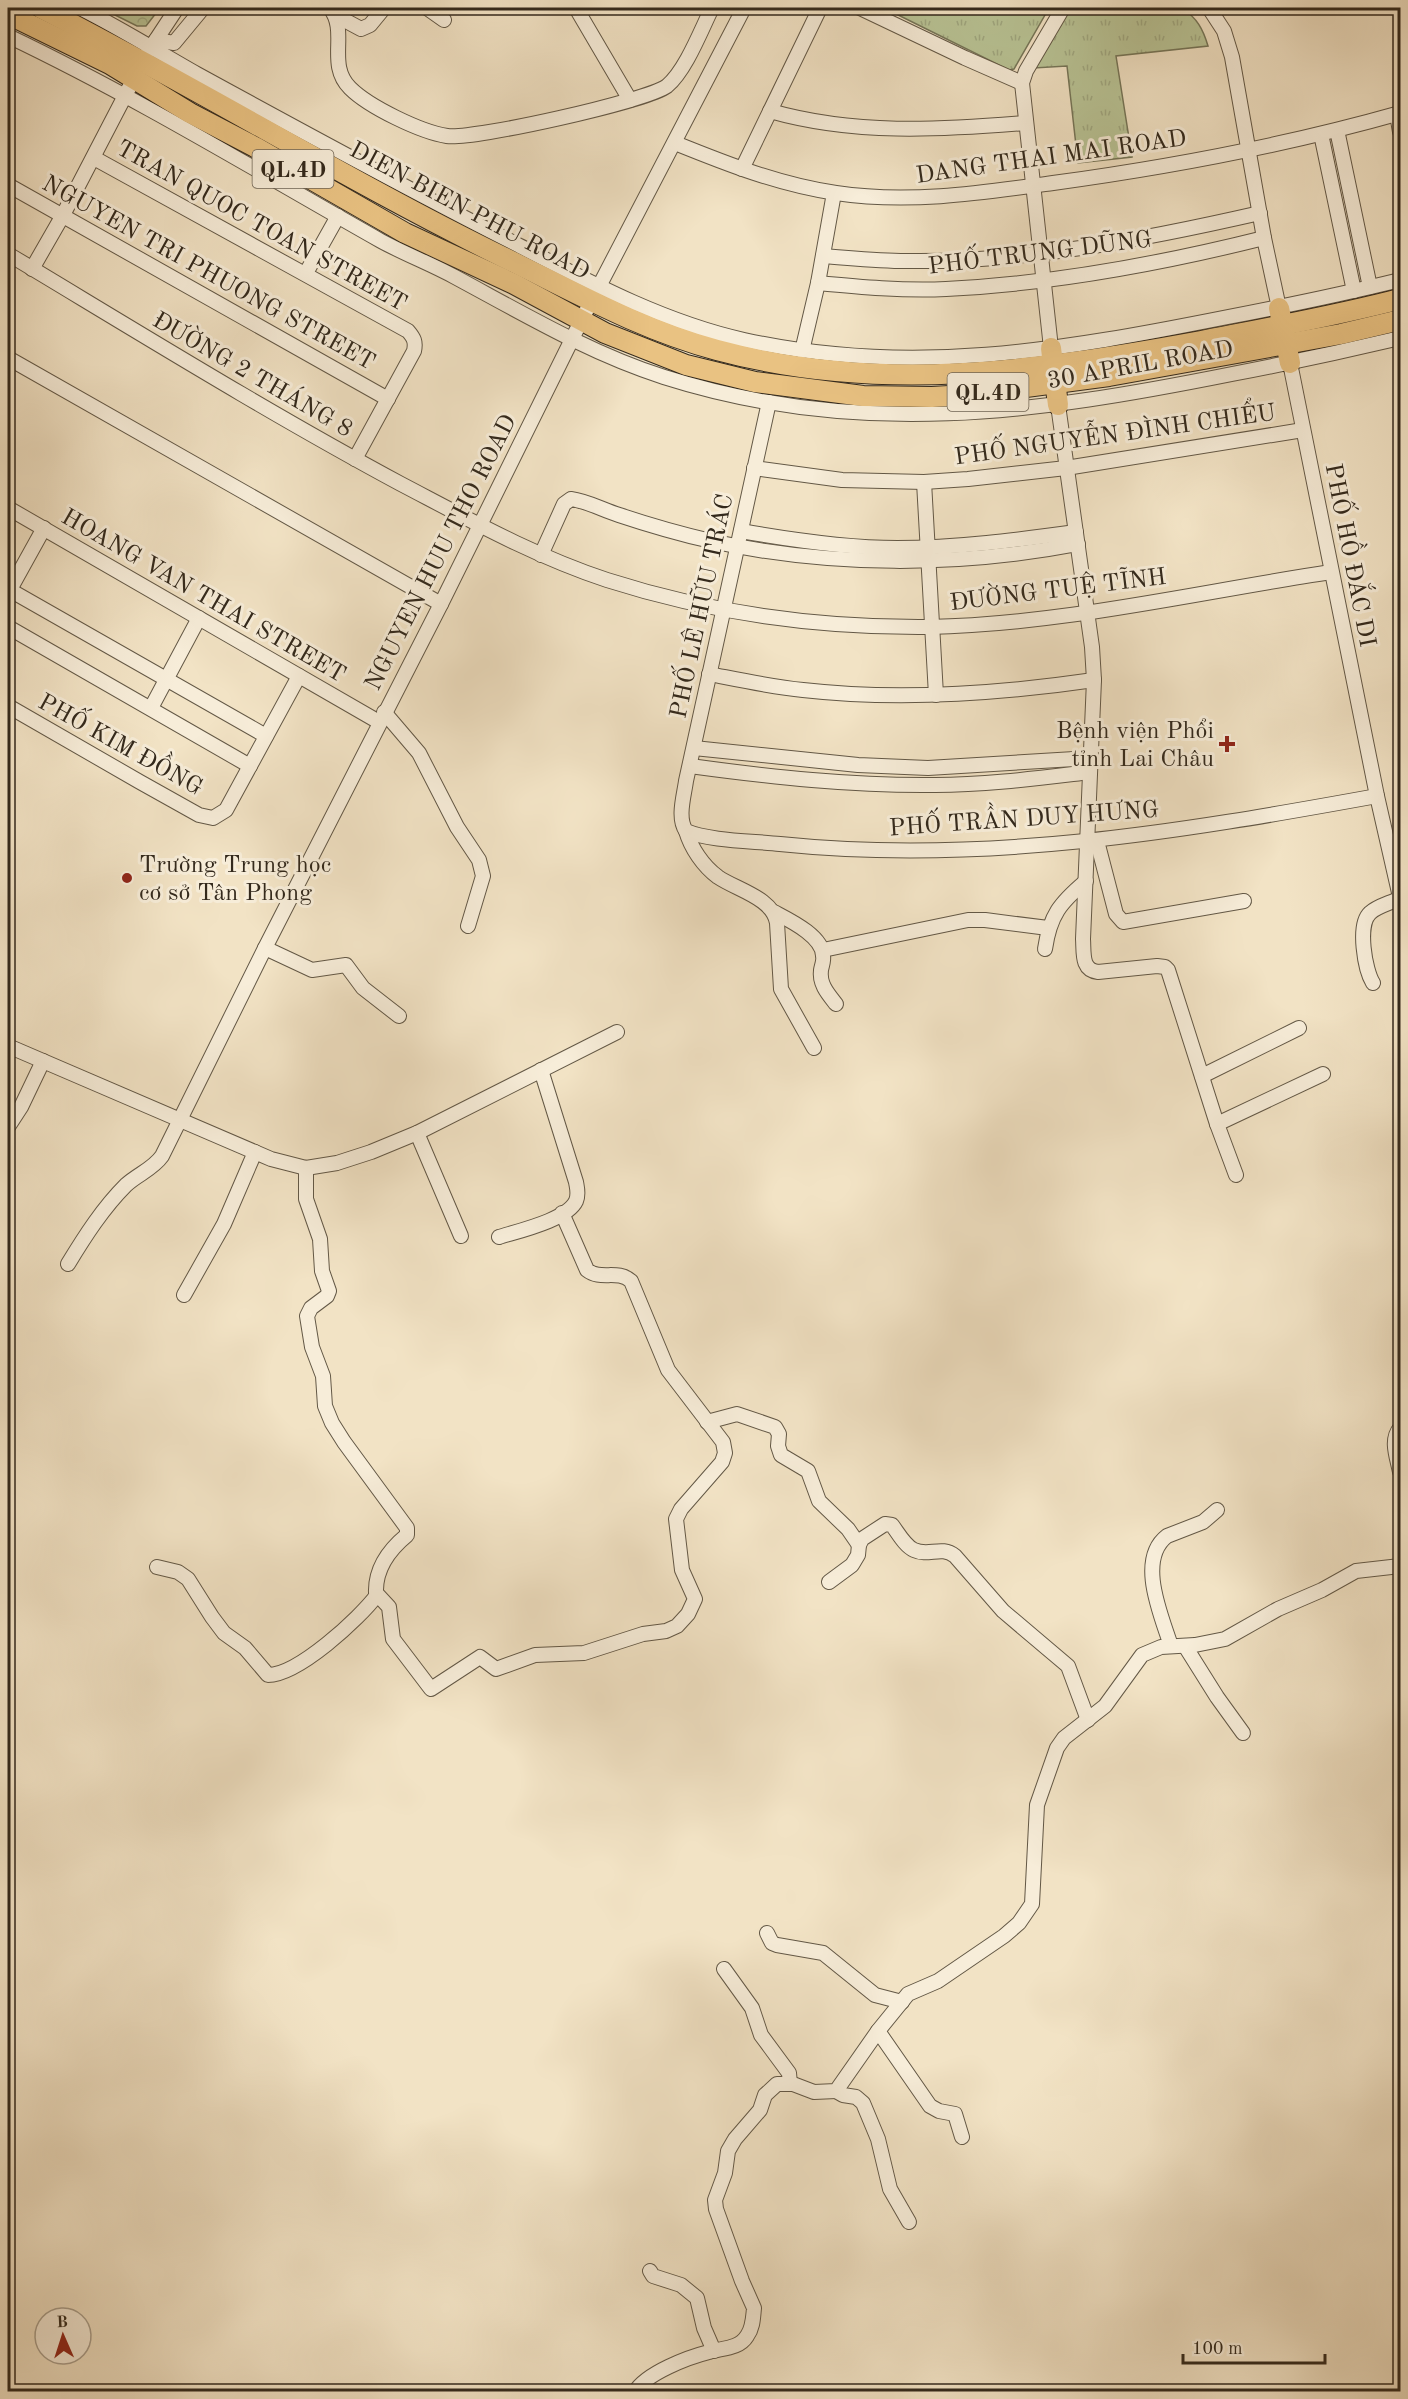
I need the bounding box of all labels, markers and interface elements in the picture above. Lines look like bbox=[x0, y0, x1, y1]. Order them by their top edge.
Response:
street label: DANG THAI MAI ROAD bbox=[915, 127, 1188, 189]
street label: TRAN QUOC TOAN STREET bbox=[112, 137, 410, 317]
street label: DIEN BIEN PHU ROAD bbox=[345, 138, 593, 285]
road number: QL.4D bbox=[252, 150, 334, 188]
street label: NGUYEN TRI PHUONG STREET bbox=[38, 172, 378, 375]
street label: PHỐ TRUNG DŨNG bbox=[926, 221, 1154, 280]
street label: ĐƯỜNG 2 THÁNG 8 bbox=[148, 304, 358, 443]
street label: 30 APRIL ROAD bbox=[1046, 338, 1235, 394]
road number: QL.4D bbox=[948, 373, 1028, 411]
street label: PHỐ NGUYỄN ĐÌNH CHIỂU bbox=[952, 394, 1278, 470]
street label: NGUYEN HUU THO ROAD bbox=[362, 411, 522, 695]
street label: PHỐ HỒ ĐẮC DI bbox=[1319, 460, 1386, 649]
street label: PHỐ LÊ HỮU TRÁC bbox=[661, 491, 738, 721]
street label: HOANG VAN THAI STREET bbox=[57, 505, 349, 688]
street label: ĐƯỜNG TUỆ TĨNH bbox=[948, 561, 1168, 616]
street label: PHỐ KIM ĐỒNG bbox=[34, 684, 210, 801]
place label: Bệnh viện Phổi tỉnh Lai Châu bbox=[1056, 718, 1214, 772]
marker: Bệnh viện Phổi tỉnh Lai Châu bbox=[1218, 735, 1236, 753]
street label: PHỐ TRẦN DUY HƯNG bbox=[888, 791, 1160, 841]
place label: Trường Trung học cơ sở Tân Phong bbox=[139, 854, 331, 906]
marker: Trường Trung học cơ sở Tân Phong bbox=[120, 871, 134, 885]
north arrow bbox=[33, 2306, 93, 2366]
text: B bbox=[56, 2315, 68, 2331]
scale bar bbox=[1183, 2327, 1326, 2365]
text: 100 m bbox=[1192, 2340, 1243, 2358]

